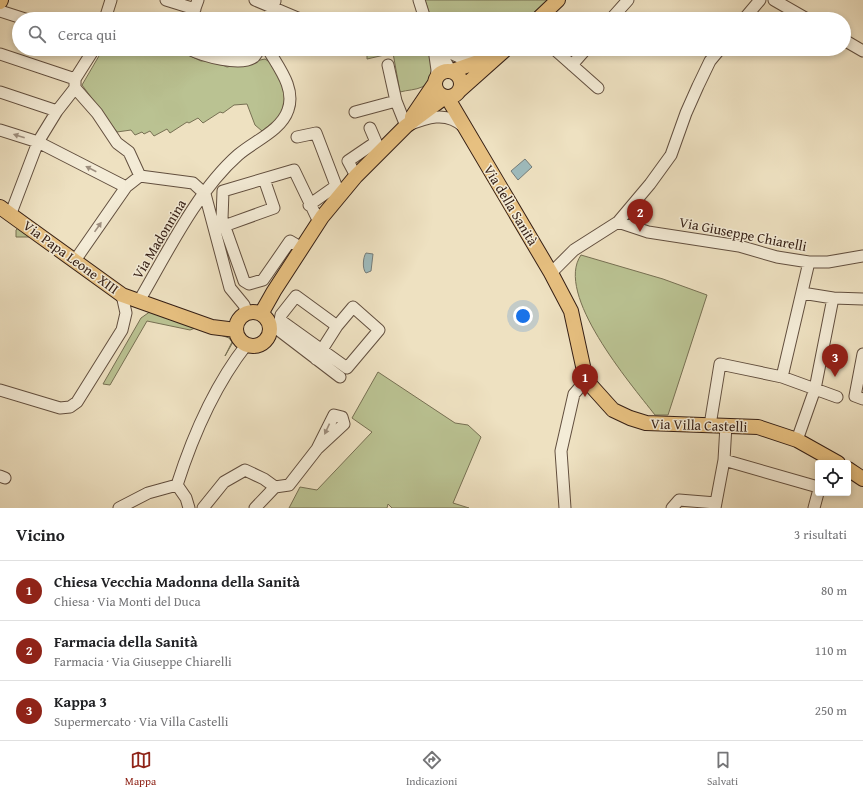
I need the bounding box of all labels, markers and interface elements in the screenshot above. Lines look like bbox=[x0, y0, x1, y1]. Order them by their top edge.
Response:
search box bbox=[12, 12, 851, 56]
icon: search bbox=[26, 23, 48, 45]
text: Cerca qui bbox=[58, 24, 116, 45]
one-way arrow bbox=[12, 133, 24, 139]
street label: Via della Sanità bbox=[479, 161, 543, 250]
one-way arrow bbox=[85, 166, 97, 172]
street label: Via Madonnina bbox=[127, 195, 191, 283]
pin: 2 bbox=[627, 199, 653, 232]
street label: Via Giuseppe Chiarelli bbox=[678, 212, 808, 256]
street label: Via Papa Leone XIII bbox=[19, 215, 123, 299]
one-way arrow bbox=[94, 222, 102, 233]
your location bbox=[513, 306, 533, 326]
pin: 3 bbox=[822, 344, 848, 377]
pin: 1 bbox=[572, 364, 598, 397]
street label: Via Villa Castelli bbox=[650, 413, 748, 437]
one-way arrow bbox=[324, 424, 330, 435]
map controls bbox=[815, 460, 851, 496]
button: locate bbox=[815, 460, 851, 496]
text: Vicino bbox=[16, 522, 65, 547]
text: 3 risultati bbox=[794, 525, 847, 544]
text: Chiesa Vecchia Madonna della Sanità bbox=[54, 571, 300, 592]
text: 1 bbox=[26, 581, 32, 600]
text: 80 m bbox=[821, 581, 847, 600]
text: Chiesa · Via Monti del Duca bbox=[54, 592, 201, 611]
text: Farmacia della Sanità bbox=[54, 631, 198, 652]
text: 2 bbox=[26, 641, 32, 660]
text: 110 m bbox=[815, 641, 847, 660]
text: Farmacia · Via Giuseppe Chiarelli bbox=[54, 652, 232, 671]
text: Kappa 3 bbox=[54, 691, 107, 712]
text: 3 bbox=[26, 701, 32, 720]
text: 250 m bbox=[815, 701, 847, 720]
text: Supermercato · Via Villa Castelli bbox=[54, 712, 228, 731]
tab: Mappa bbox=[125, 749, 156, 789]
tab: Indicazioni bbox=[406, 749, 457, 789]
tab: Salvati bbox=[707, 749, 738, 789]

